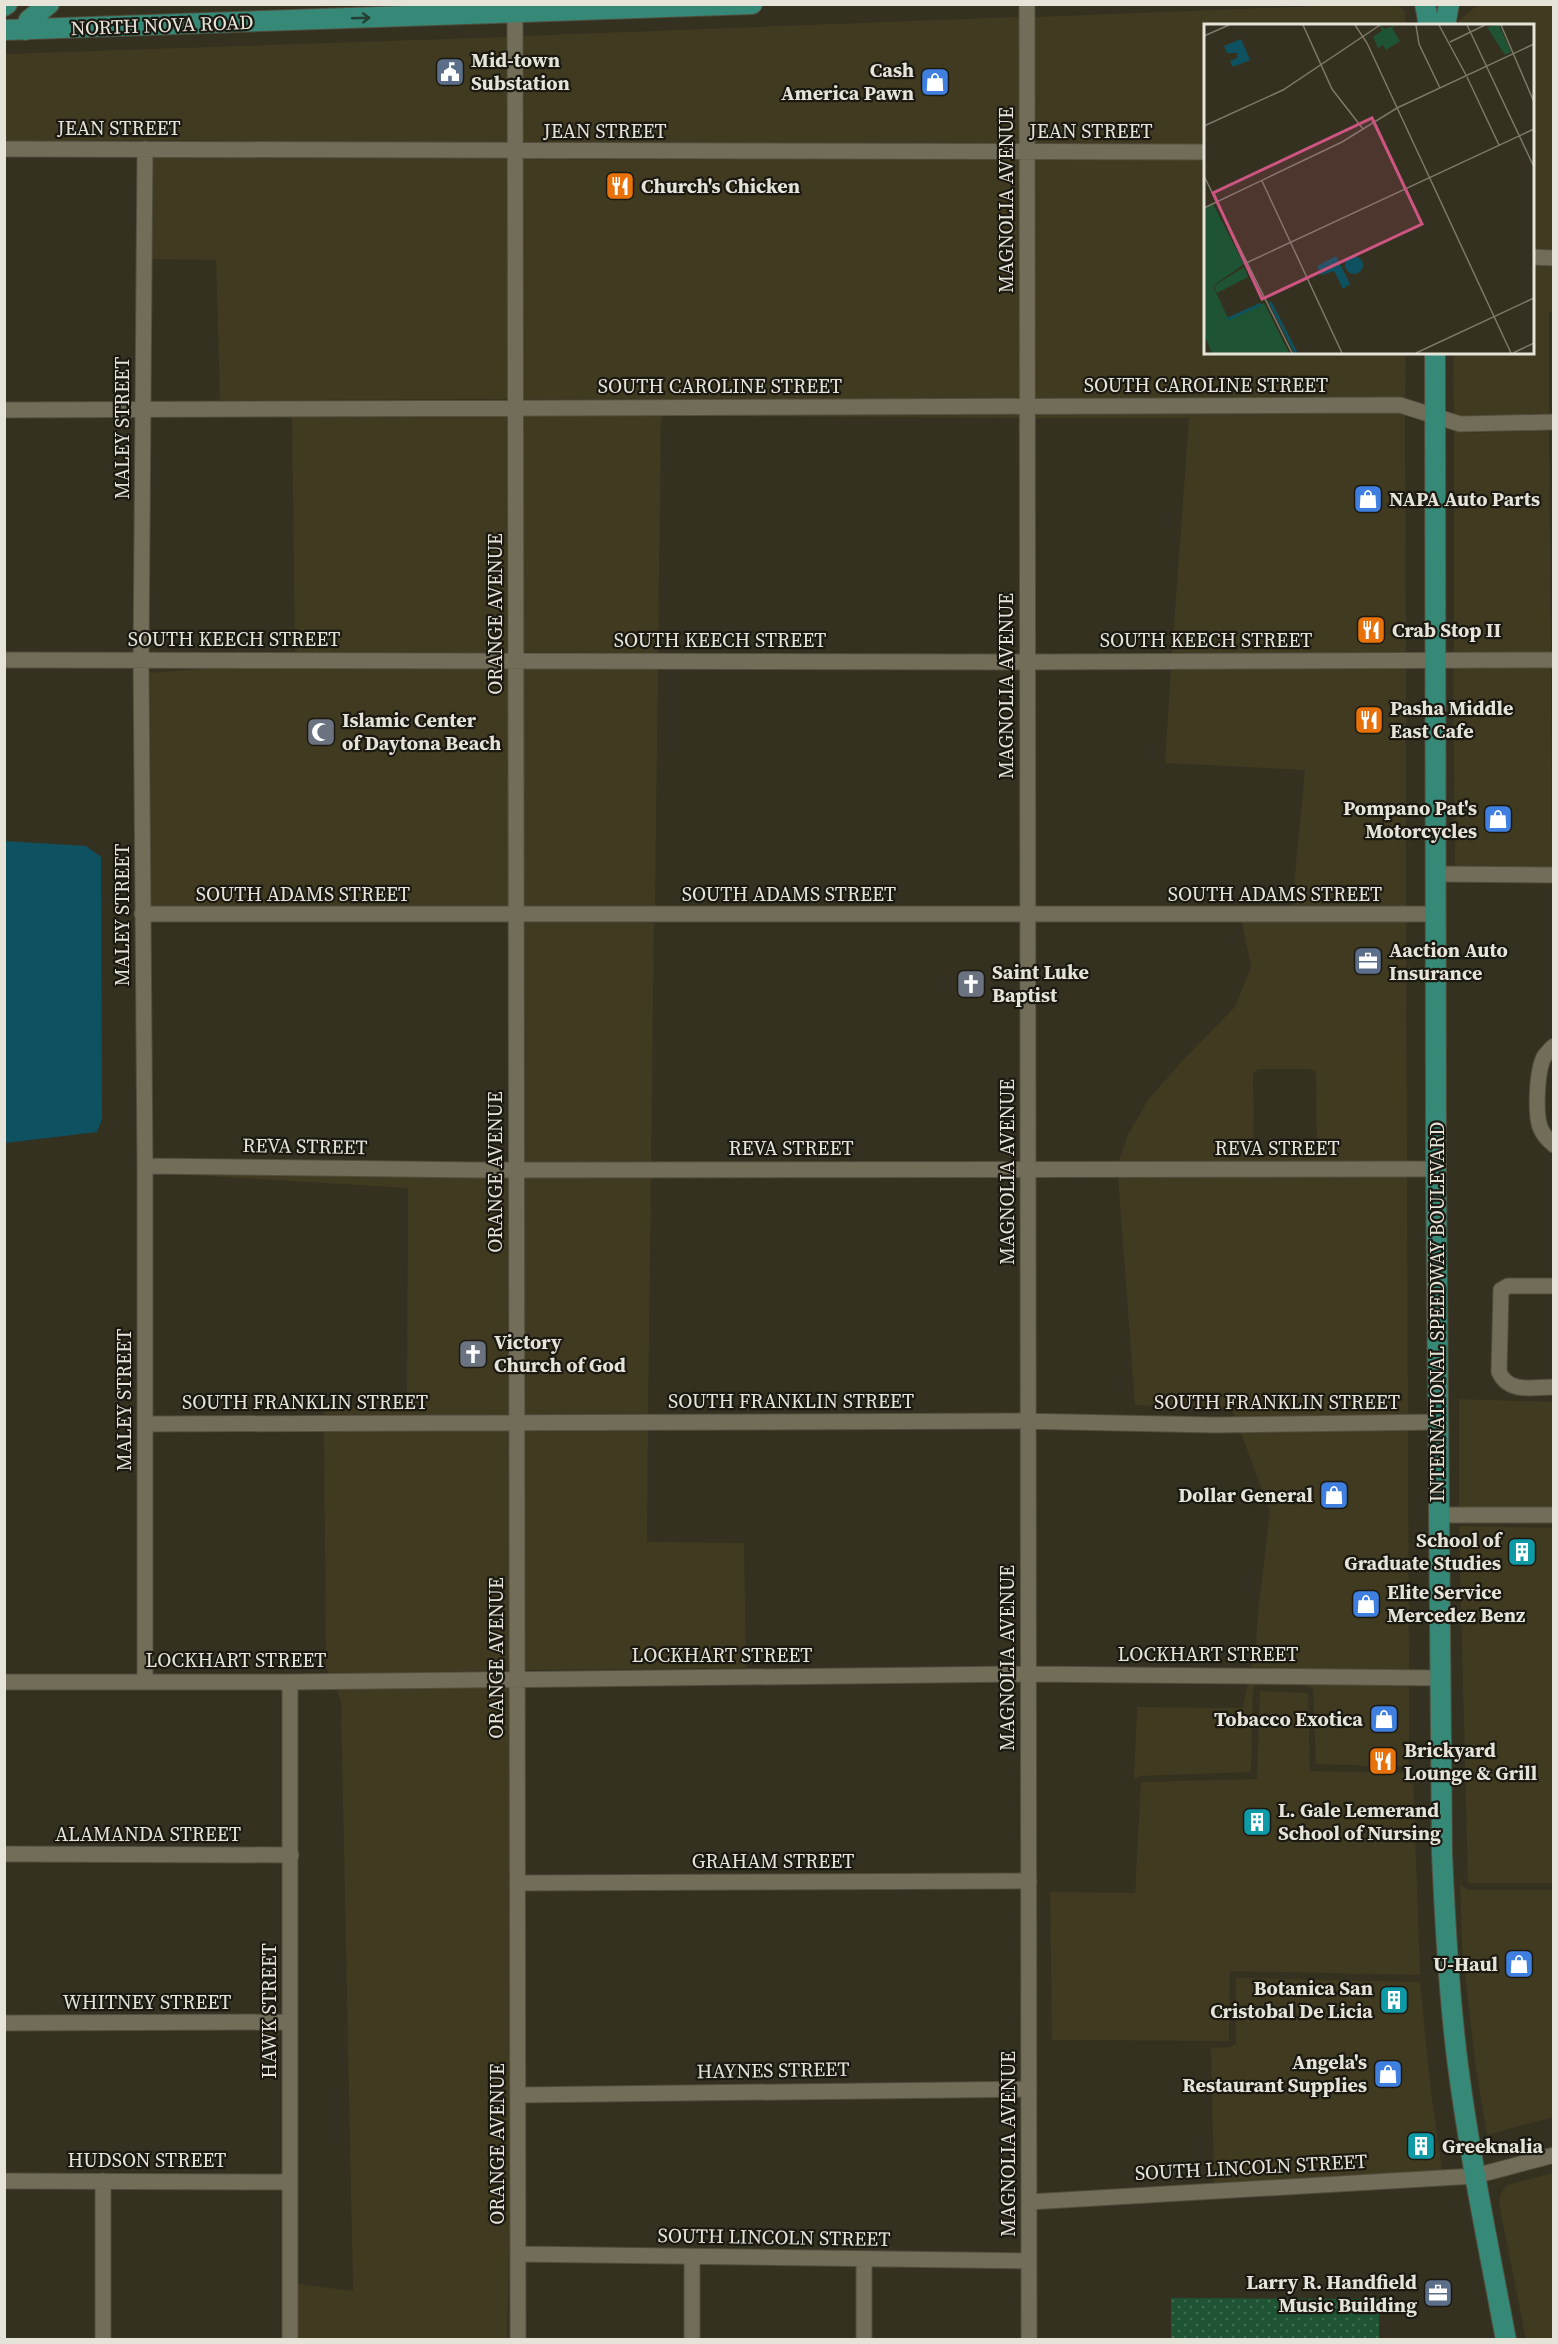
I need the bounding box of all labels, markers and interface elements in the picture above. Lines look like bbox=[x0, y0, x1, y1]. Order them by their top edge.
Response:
street label: NORTH NOVA ROAD bbox=[70, 8, 254, 42]
one-way arrow bbox=[351, 12, 371, 24]
inset map bbox=[1204, 24, 1534, 354]
place label: Mid-town Substation bbox=[471, 46, 570, 97]
public building icon: Mid-town Substation bbox=[434, 56, 466, 88]
place label: Cash America Pawn bbox=[781, 56, 914, 107]
shop icon: Cash America Pawn bbox=[919, 66, 951, 98]
street label: MAGNOLIA AVENUE bbox=[992, 107, 1020, 293]
street label: JEAN STREET bbox=[56, 114, 181, 142]
street label: JEAN STREET bbox=[542, 117, 667, 145]
street label: JEAN STREET bbox=[1028, 117, 1153, 145]
restaurant icon: Church's Chicken bbox=[604, 170, 636, 202]
place label: Church's Chicken bbox=[641, 172, 800, 200]
street label: MALEY STREET bbox=[108, 357, 136, 499]
street label: SOUTH CAROLINE STREET bbox=[1084, 371, 1328, 399]
street label: SOUTH CAROLINE STREET bbox=[598, 372, 842, 400]
shop icon: NAPA Auto Parts bbox=[1352, 483, 1384, 515]
place label: NAPA Auto Parts bbox=[1389, 485, 1540, 513]
street label: ORANGE AVENUE bbox=[481, 533, 509, 695]
street label: MAGNOLIA AVENUE bbox=[992, 593, 1020, 779]
restaurant icon: Crab Stop II bbox=[1355, 614, 1387, 646]
place label: Crab Stop II bbox=[1392, 616, 1501, 644]
street label: SOUTH KEECH STREET bbox=[128, 625, 340, 653]
street label: SOUTH KEECH STREET bbox=[614, 626, 826, 654]
street label: SOUTH KEECH STREET bbox=[1100, 626, 1312, 654]
place label: Pasha Middle East Cafe bbox=[1390, 694, 1513, 745]
restaurant icon: Pasha Middle East Cafe bbox=[1353, 704, 1385, 736]
place label: Islamic Center of Daytona Beach bbox=[342, 706, 501, 757]
mosque icon: Islamic Center of Daytona Beach bbox=[305, 716, 337, 748]
place label: Pompano Pat's Motorcycles bbox=[1343, 794, 1477, 845]
shop icon: Pompano Pat's Motorcycles bbox=[1482, 803, 1514, 835]
street label: MALEY STREET bbox=[108, 844, 136, 986]
street label: SOUTH ADAMS STREET bbox=[196, 880, 410, 908]
street label: SOUTH ADAMS STREET bbox=[682, 880, 896, 908]
street label: SOUTH ADAMS STREET bbox=[1168, 880, 1382, 908]
place label: Aaction Auto Insurance bbox=[1389, 936, 1508, 987]
office icon: Aaction Auto Insurance bbox=[1352, 945, 1384, 977]
place label: Saint Luke Baptist bbox=[992, 958, 1089, 1009]
church icon: Saint Luke Baptist bbox=[955, 968, 987, 1000]
street label: MAGNOLIA AVENUE bbox=[993, 1079, 1021, 1265]
street label: ORANGE AVENUE bbox=[481, 1091, 509, 1253]
street label: INTERNATIONAL SPEEDWAY BOULEVARD bbox=[1423, 1122, 1451, 1502]
street label: REVA STREET bbox=[242, 1131, 368, 1161]
street label: REVA STREET bbox=[728, 1134, 854, 1162]
street label: REVA STREET bbox=[1214, 1134, 1340, 1162]
place label: Victory Church of God bbox=[494, 1328, 626, 1379]
street label: MALEY STREET bbox=[110, 1329, 138, 1471]
church icon: Victory Church of God bbox=[457, 1338, 489, 1370]
street label: SOUTH FRANKLIN STREET bbox=[668, 1387, 914, 1415]
street label: SOUTH FRANKLIN STREET bbox=[182, 1388, 428, 1416]
street label: SOUTH FRANKLIN STREET bbox=[1154, 1388, 1400, 1416]
shop icon: Dollar General bbox=[1318, 1479, 1350, 1511]
place label: Dollar General bbox=[1178, 1481, 1313, 1509]
place label: School of Graduate Studies bbox=[1344, 1526, 1504, 1577]
building icon: School of Graduate Studies bbox=[1506, 1536, 1538, 1568]
street label: MAGNOLIA AVENUE bbox=[993, 1565, 1021, 1751]
street label: ORANGE AVENUE bbox=[482, 1577, 510, 1739]
place label: Elite Service Mercedez Benz bbox=[1387, 1578, 1525, 1629]
shop icon: Elite Service Mercedez Benz bbox=[1350, 1588, 1382, 1620]
street label: LOCKHART STREET bbox=[1118, 1640, 1298, 1668]
street label: LOCKHART STREET bbox=[632, 1641, 812, 1669]
street label: LOCKHART STREET bbox=[146, 1646, 326, 1674]
shop icon: Tobacco Exotica bbox=[1368, 1703, 1400, 1735]
place label: Tobacco Exotica bbox=[1214, 1705, 1363, 1733]
place label: Brickyard Lounge & Grill bbox=[1404, 1736, 1537, 1787]
restaurant icon: Brickyard Lounge & Grill bbox=[1367, 1745, 1399, 1777]
place label: L. Gale Lemerand School of Nursing bbox=[1278, 1796, 1441, 1847]
building icon: L. Gale Lemerand School of Nursing bbox=[1241, 1806, 1273, 1838]
street label: ALAMANDA STREET bbox=[55, 1820, 241, 1848]
street label: GRAHAM STREET bbox=[692, 1847, 854, 1875]
street label: HAWK STREET bbox=[255, 1943, 283, 2079]
shop icon: U-Haul bbox=[1503, 1948, 1535, 1980]
place label: U-Haul bbox=[1433, 1950, 1498, 1978]
place label: Botanica San Cristobal De Licia bbox=[1210, 1974, 1373, 2025]
building icon: Botanica San Cristobal De Licia bbox=[1378, 1984, 1410, 2016]
street label: WHITNEY STREET bbox=[63, 1988, 231, 2016]
place label: Angela's Restaurant Supplies bbox=[1182, 2048, 1367, 2099]
street label: MAGNOLIA AVENUE bbox=[994, 2051, 1022, 2237]
street label: HAYNES STREET bbox=[696, 2055, 850, 2085]
shop icon: Angela's Restaurant Supplies bbox=[1372, 2058, 1404, 2090]
street label: ORANGE AVENUE bbox=[483, 2063, 511, 2225]
building icon: Greeknalia bbox=[1405, 2130, 1437, 2162]
place label: Greeknalia bbox=[1442, 2132, 1543, 2160]
street label: HUDSON STREET bbox=[68, 2146, 226, 2174]
street label: SOUTH LINCOLN STREET bbox=[1134, 2147, 1368, 2187]
street label: SOUTH LINCOLN STREET bbox=[657, 2221, 891, 2253]
place label: Larry R. Handfield Music Building bbox=[1246, 2268, 1417, 2319]
office icon: Larry R. Handfield Music Building bbox=[1422, 2277, 1454, 2309]

